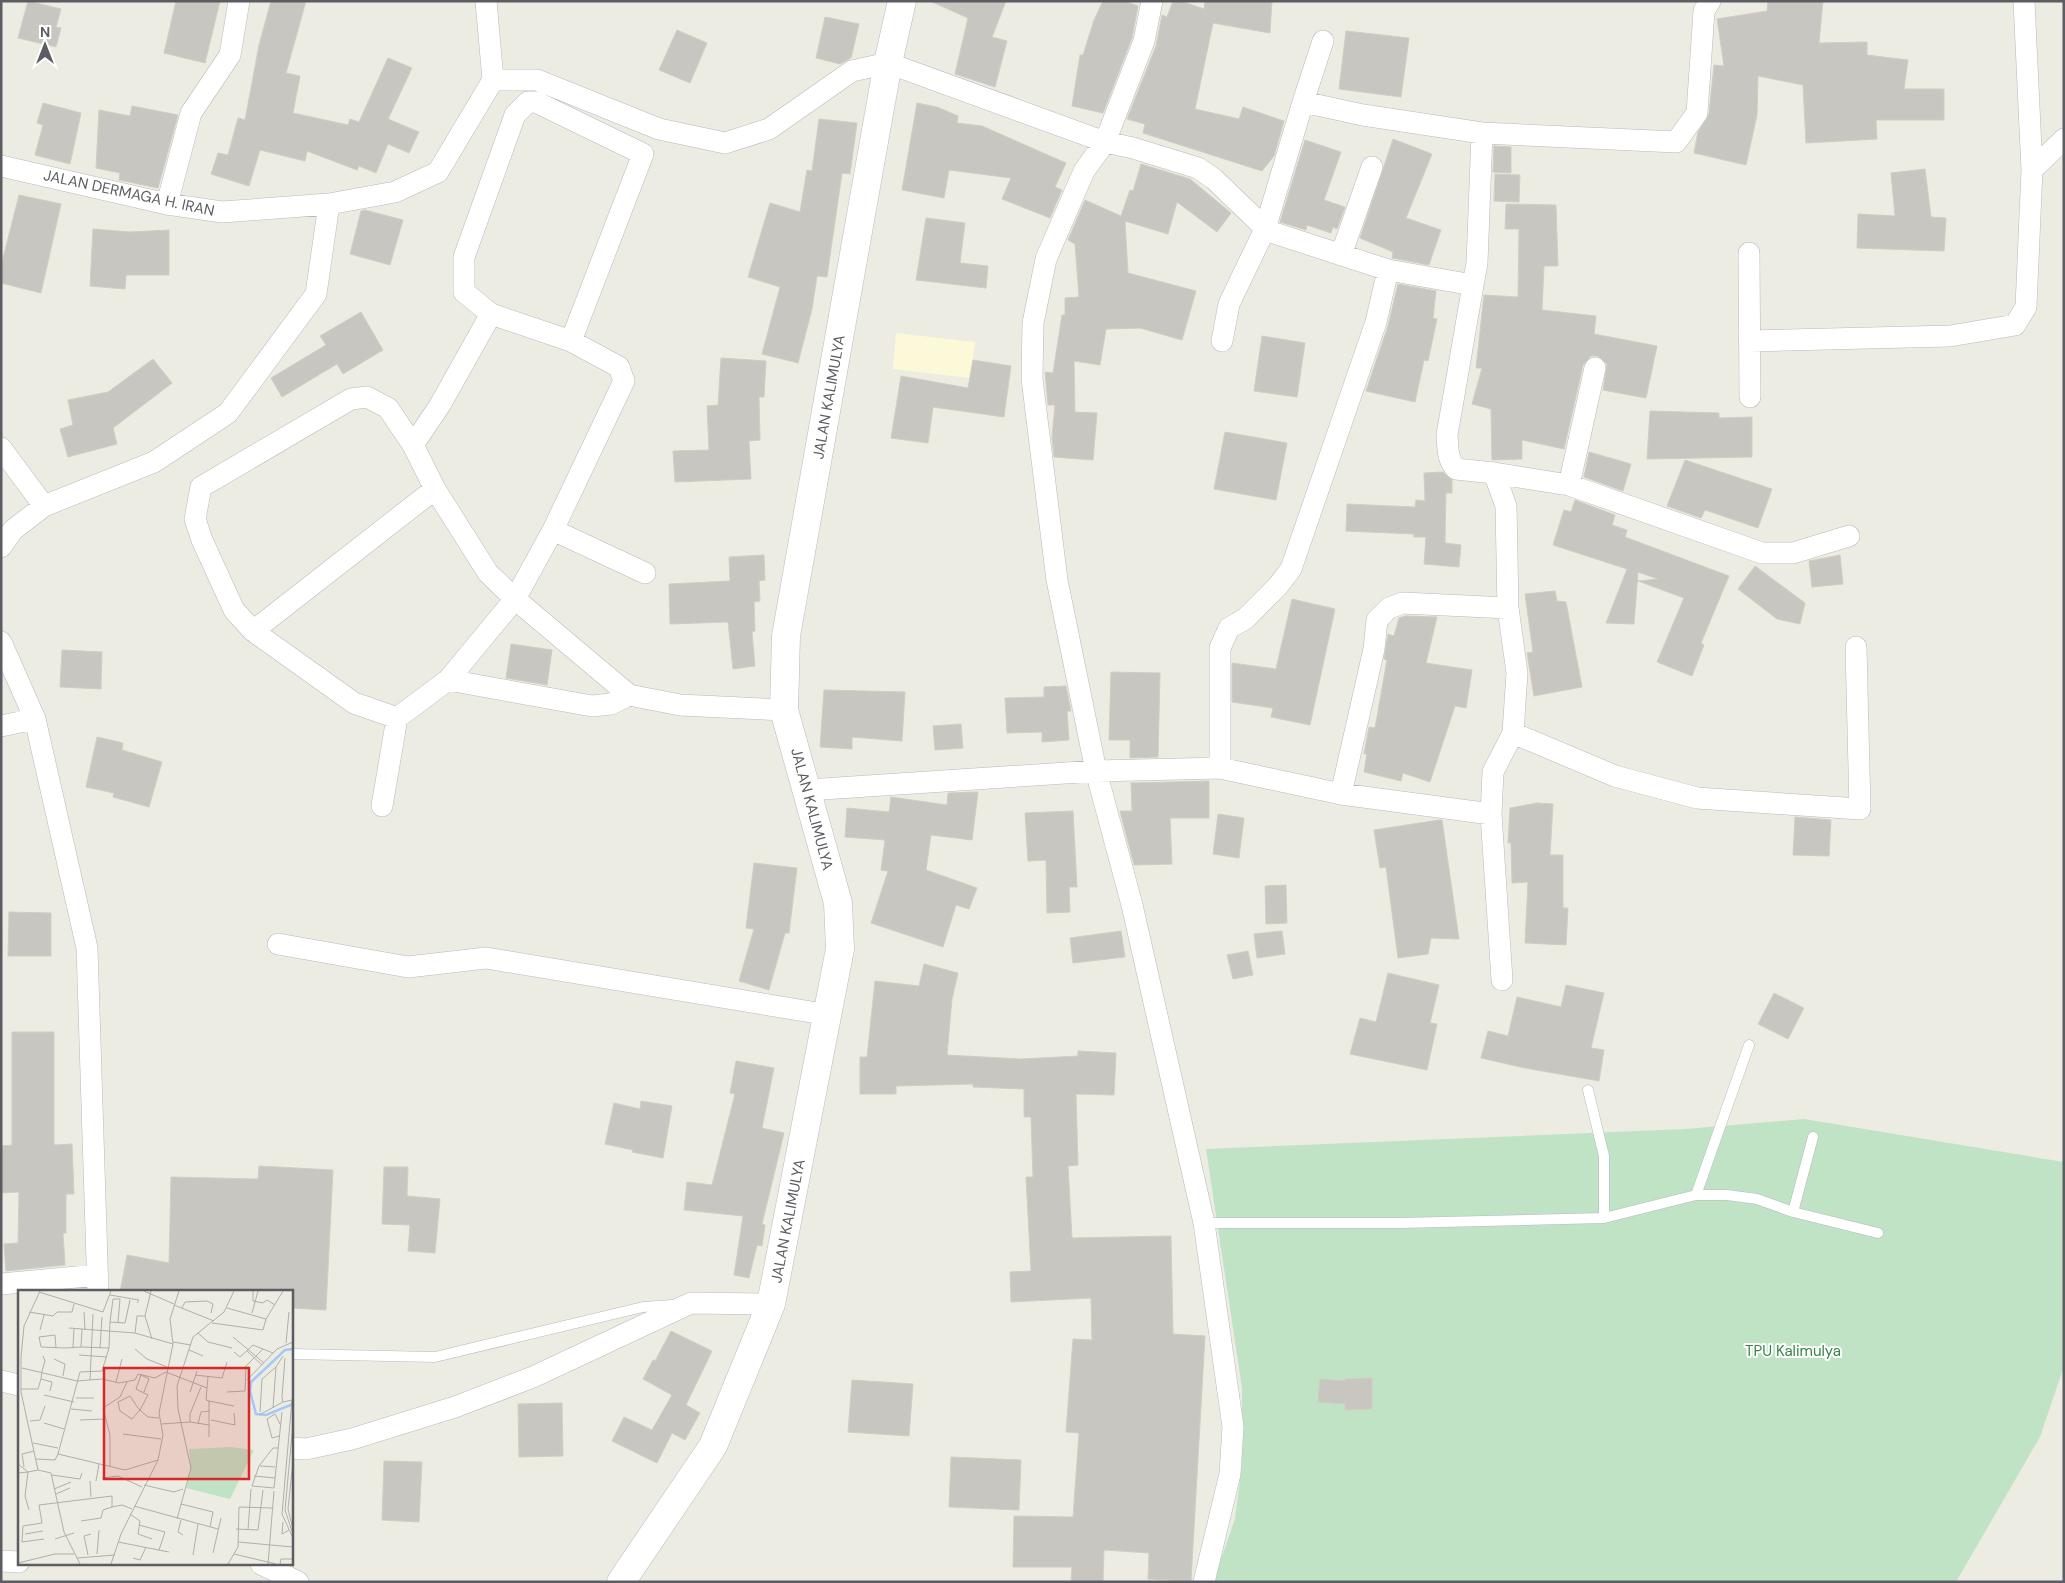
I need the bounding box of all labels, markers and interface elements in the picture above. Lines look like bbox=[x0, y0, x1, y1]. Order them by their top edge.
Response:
north arrow bbox=[20, 20, 70, 70]
text: N bbox=[40, 23, 50, 41]
street label: JALAN DERMAGA H. IRAN bbox=[42, 165, 216, 221]
street label: JALAN KALIMULYA bbox=[808, 333, 850, 461]
street label: JALAN KALIMULYA bbox=[786, 746, 838, 872]
street label: JALAN KALIMULYA bbox=[766, 1157, 810, 1285]
inset map bbox=[18, 1290, 292, 1566]
park label: TPU Kalimulya bbox=[1745, 1341, 1841, 1361]

